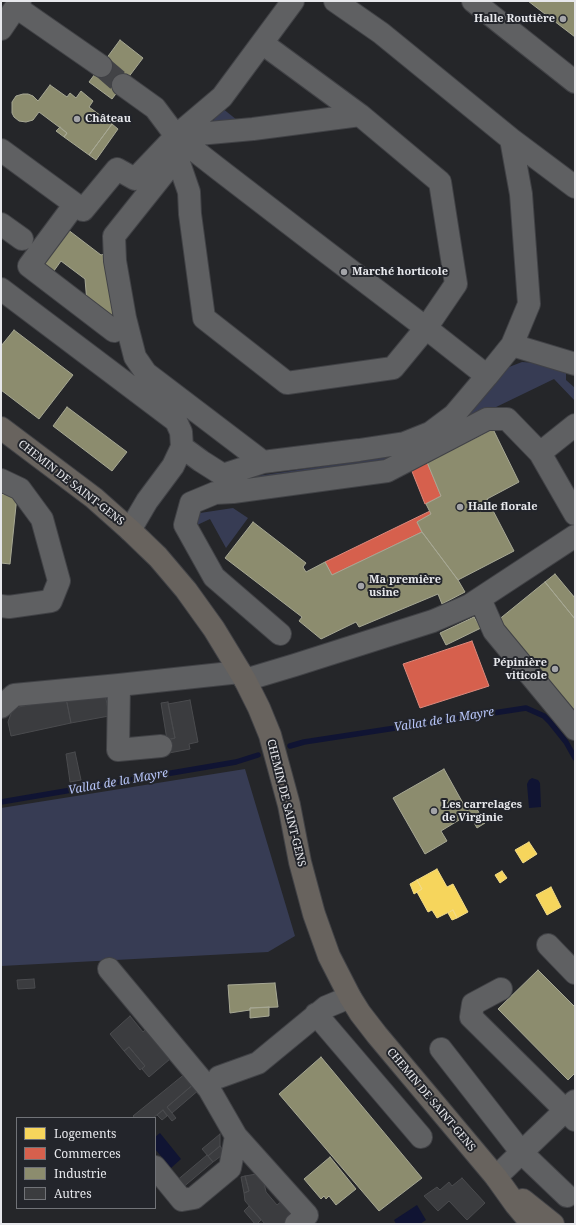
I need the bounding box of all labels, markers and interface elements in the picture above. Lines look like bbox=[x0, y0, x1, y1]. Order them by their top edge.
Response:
place label: Halle Routière bbox=[474, 12, 555, 26]
marker: Halle Routière bbox=[558, 14, 568, 24]
place label: Château bbox=[85, 112, 131, 126]
marker: Château bbox=[72, 114, 82, 124]
place label: Marché horticole bbox=[352, 265, 448, 279]
marker: Marché horticole bbox=[339, 267, 349, 277]
street label: CHEMIN DE SAINT-GENS bbox=[15, 438, 127, 528]
place label: Halle florale bbox=[468, 500, 537, 514]
marker: Halle florale bbox=[455, 502, 465, 512]
place label: Ma première usine bbox=[369, 573, 441, 599]
marker: Ma première usine bbox=[356, 581, 366, 591]
place label: Pépinière viticole bbox=[493, 656, 547, 682]
marker: Pépinière viticole bbox=[550, 664, 560, 674]
water label: Vallat de la Mayre bbox=[393, 705, 495, 735]
street label: CHEMIN DE SAINT-GENS bbox=[264, 738, 308, 868]
water label: Vallat de la Mayre bbox=[67, 766, 169, 798]
place label: Les carrelages de Virginie bbox=[442, 798, 522, 824]
marker: Les carrelages de Virginie bbox=[429, 806, 439, 816]
street label: CHEMIN DE SAINT-GENS bbox=[384, 1046, 478, 1154]
legend bbox=[16, 1117, 156, 1209]
text: Logements bbox=[54, 1125, 116, 1142]
text: Commerces bbox=[54, 1145, 121, 1162]
text: Industrie bbox=[54, 1165, 107, 1182]
text: Autres bbox=[54, 1185, 92, 1202]

